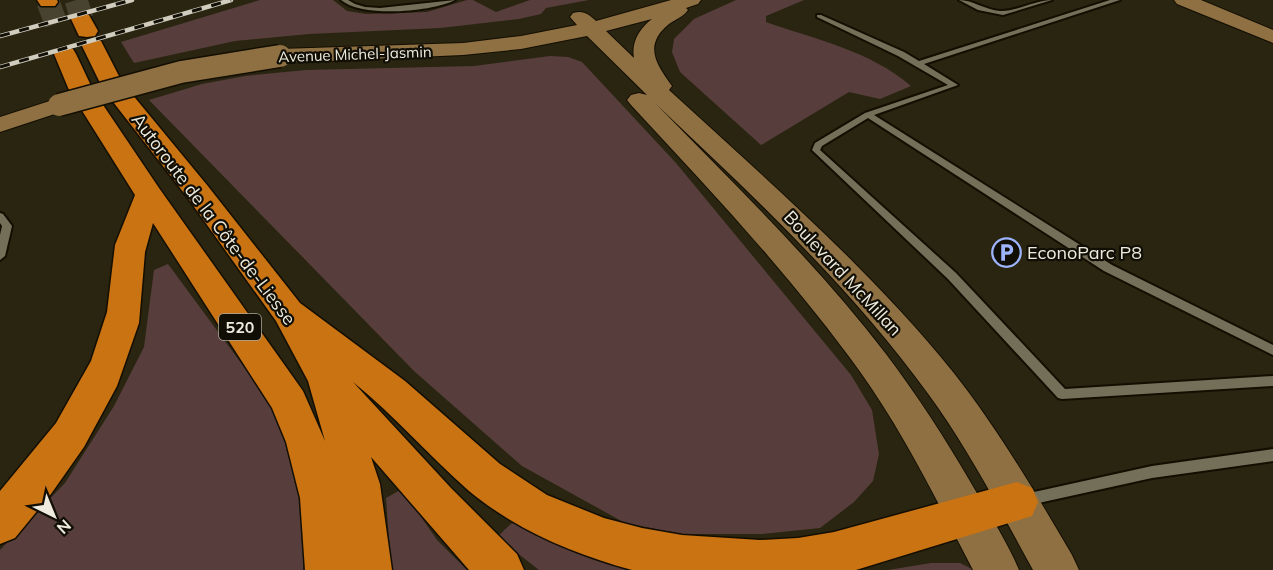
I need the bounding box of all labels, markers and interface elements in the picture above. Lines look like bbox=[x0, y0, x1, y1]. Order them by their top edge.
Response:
street label: Avenue Michel-Jasmin bbox=[278, 42, 432, 66]
street label: Autoroute de la Côte-de-Liesse bbox=[127, 109, 301, 329]
street label: Boulevard McMillan bbox=[779, 206, 907, 340]
parking icon: EconoParc P8 bbox=[990, 236, 1022, 268]
place label: EconoParc P8 bbox=[1027, 241, 1142, 264]
road number: 520 bbox=[219, 314, 261, 340]
north arrow bbox=[24, 486, 84, 546]
text: N bbox=[53, 516, 75, 538]

